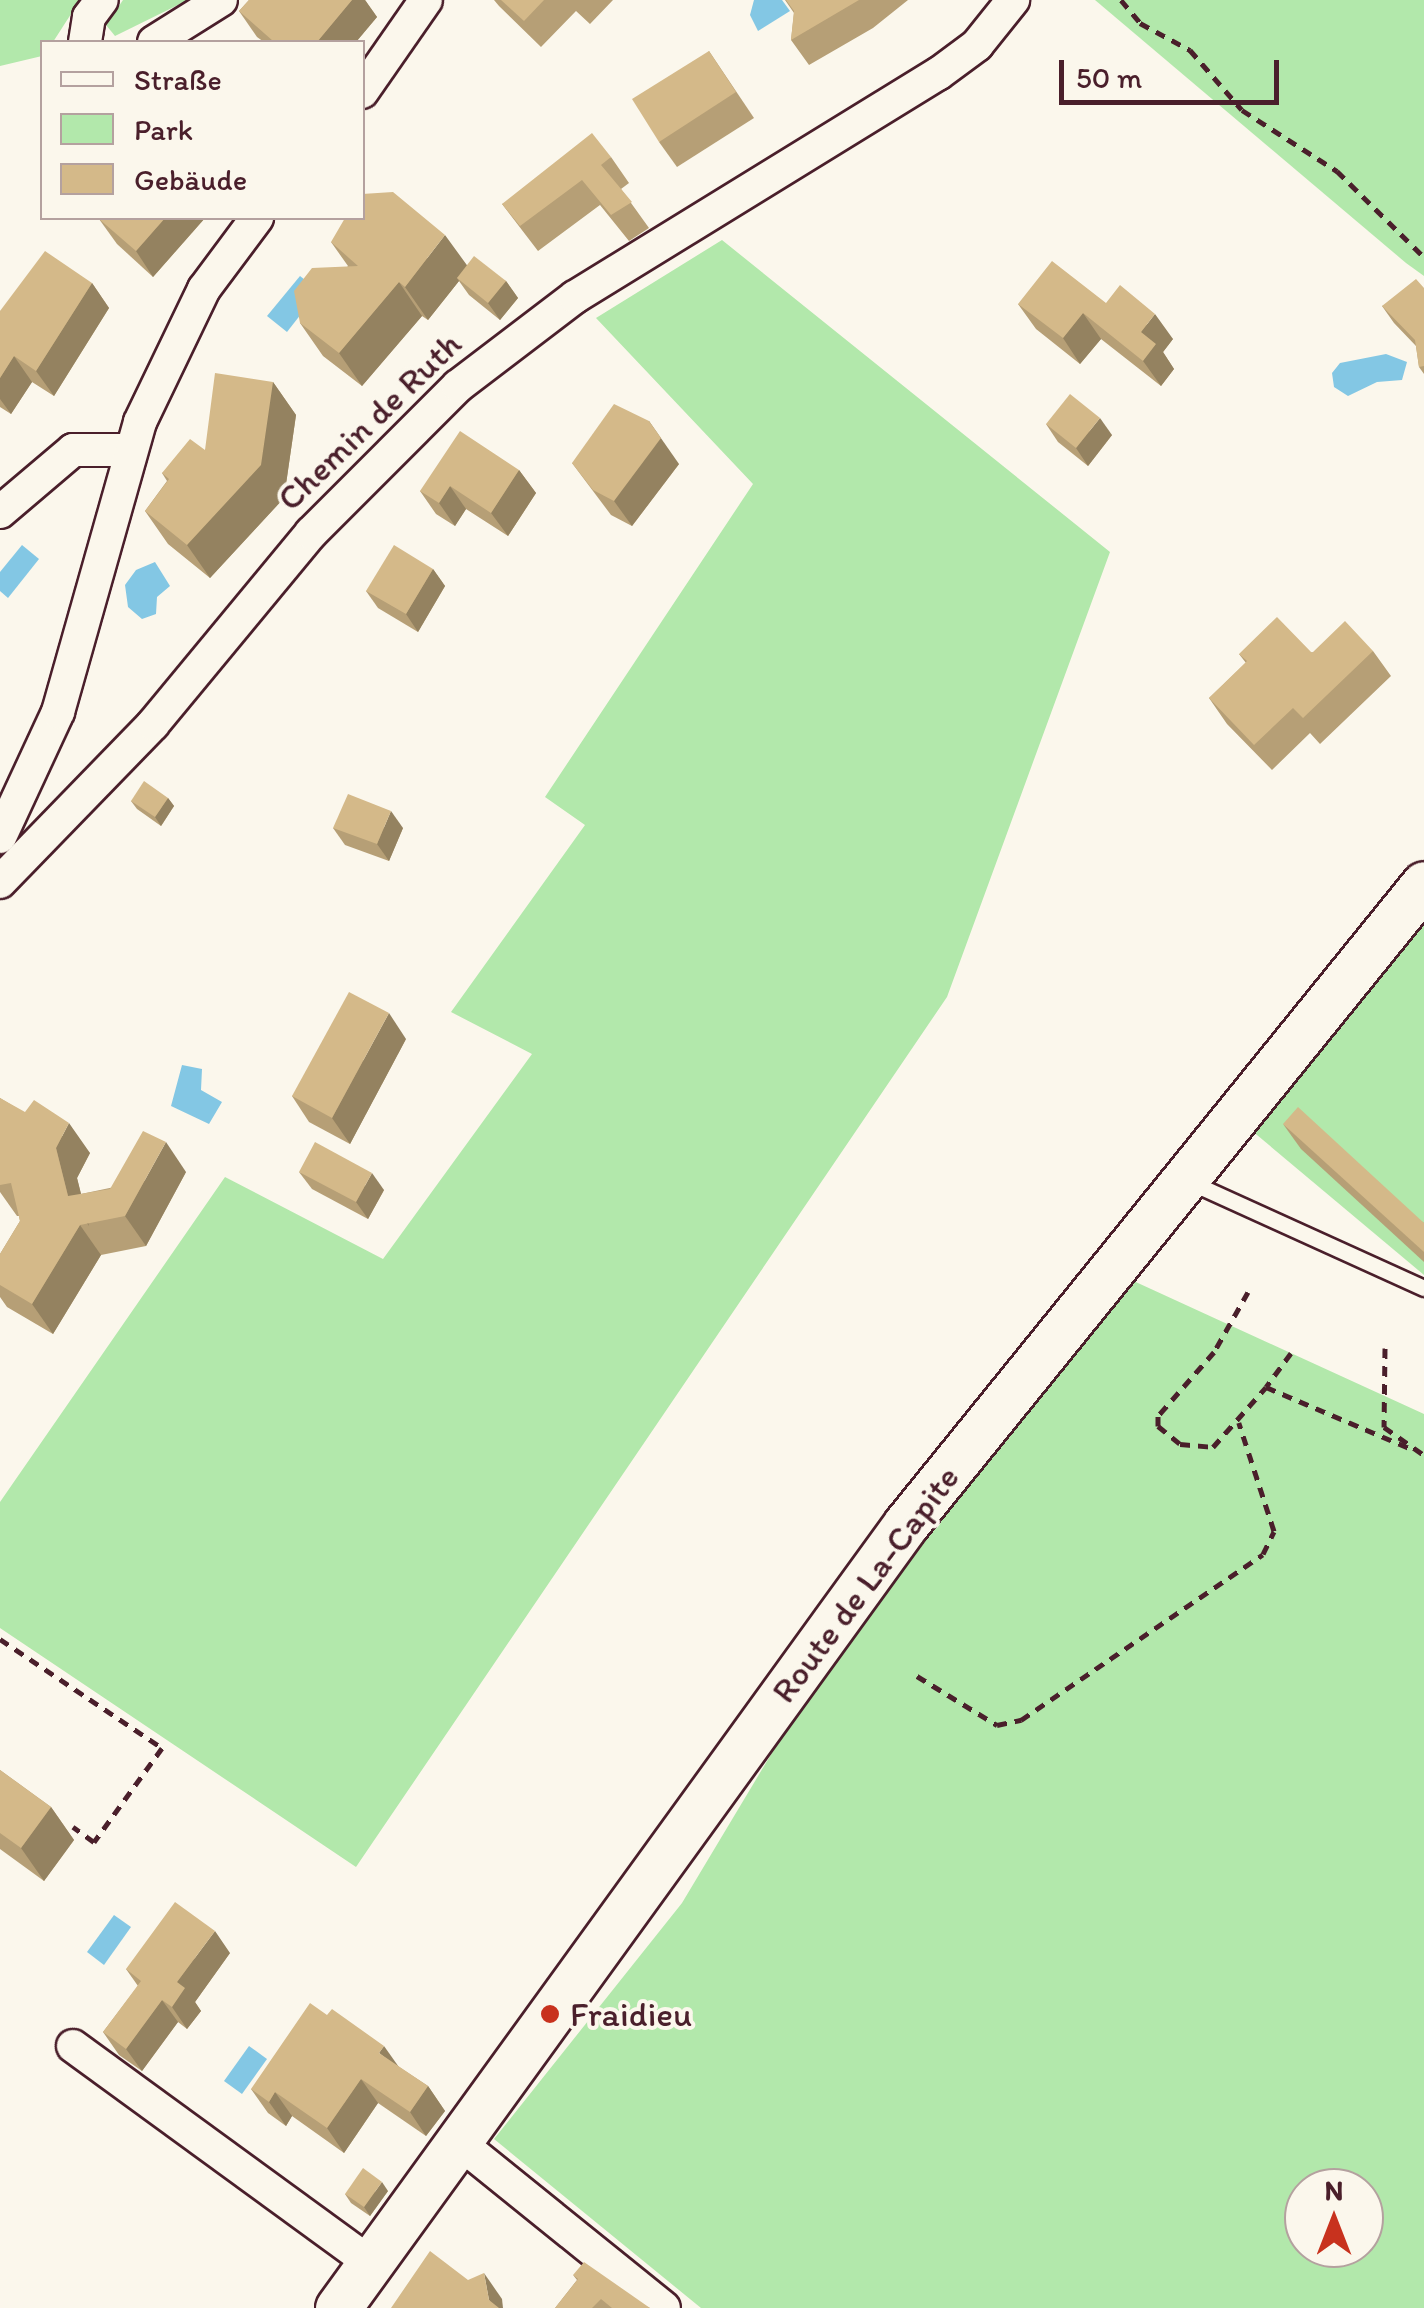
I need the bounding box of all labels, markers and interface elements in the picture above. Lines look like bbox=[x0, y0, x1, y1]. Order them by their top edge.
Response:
legend bbox=[40, 40, 365, 220]
scale bar bbox=[1064, 40, 1284, 102]
text: 50 m bbox=[1076, 59, 1142, 96]
text: Straße bbox=[134, 61, 222, 98]
text: Park bbox=[134, 111, 193, 148]
text: Gebäude bbox=[134, 161, 247, 198]
street label: Chemin de Ruth bbox=[269, 323, 469, 519]
street label: Route de La-Capite bbox=[762, 1457, 968, 1711]
place label: Fraidieu bbox=[570, 1993, 692, 2035]
marker: Fraidieu bbox=[539, 2003, 561, 2025]
north arrow bbox=[1284, 2168, 1384, 2268]
text: N bbox=[1325, 2173, 1343, 2207]

